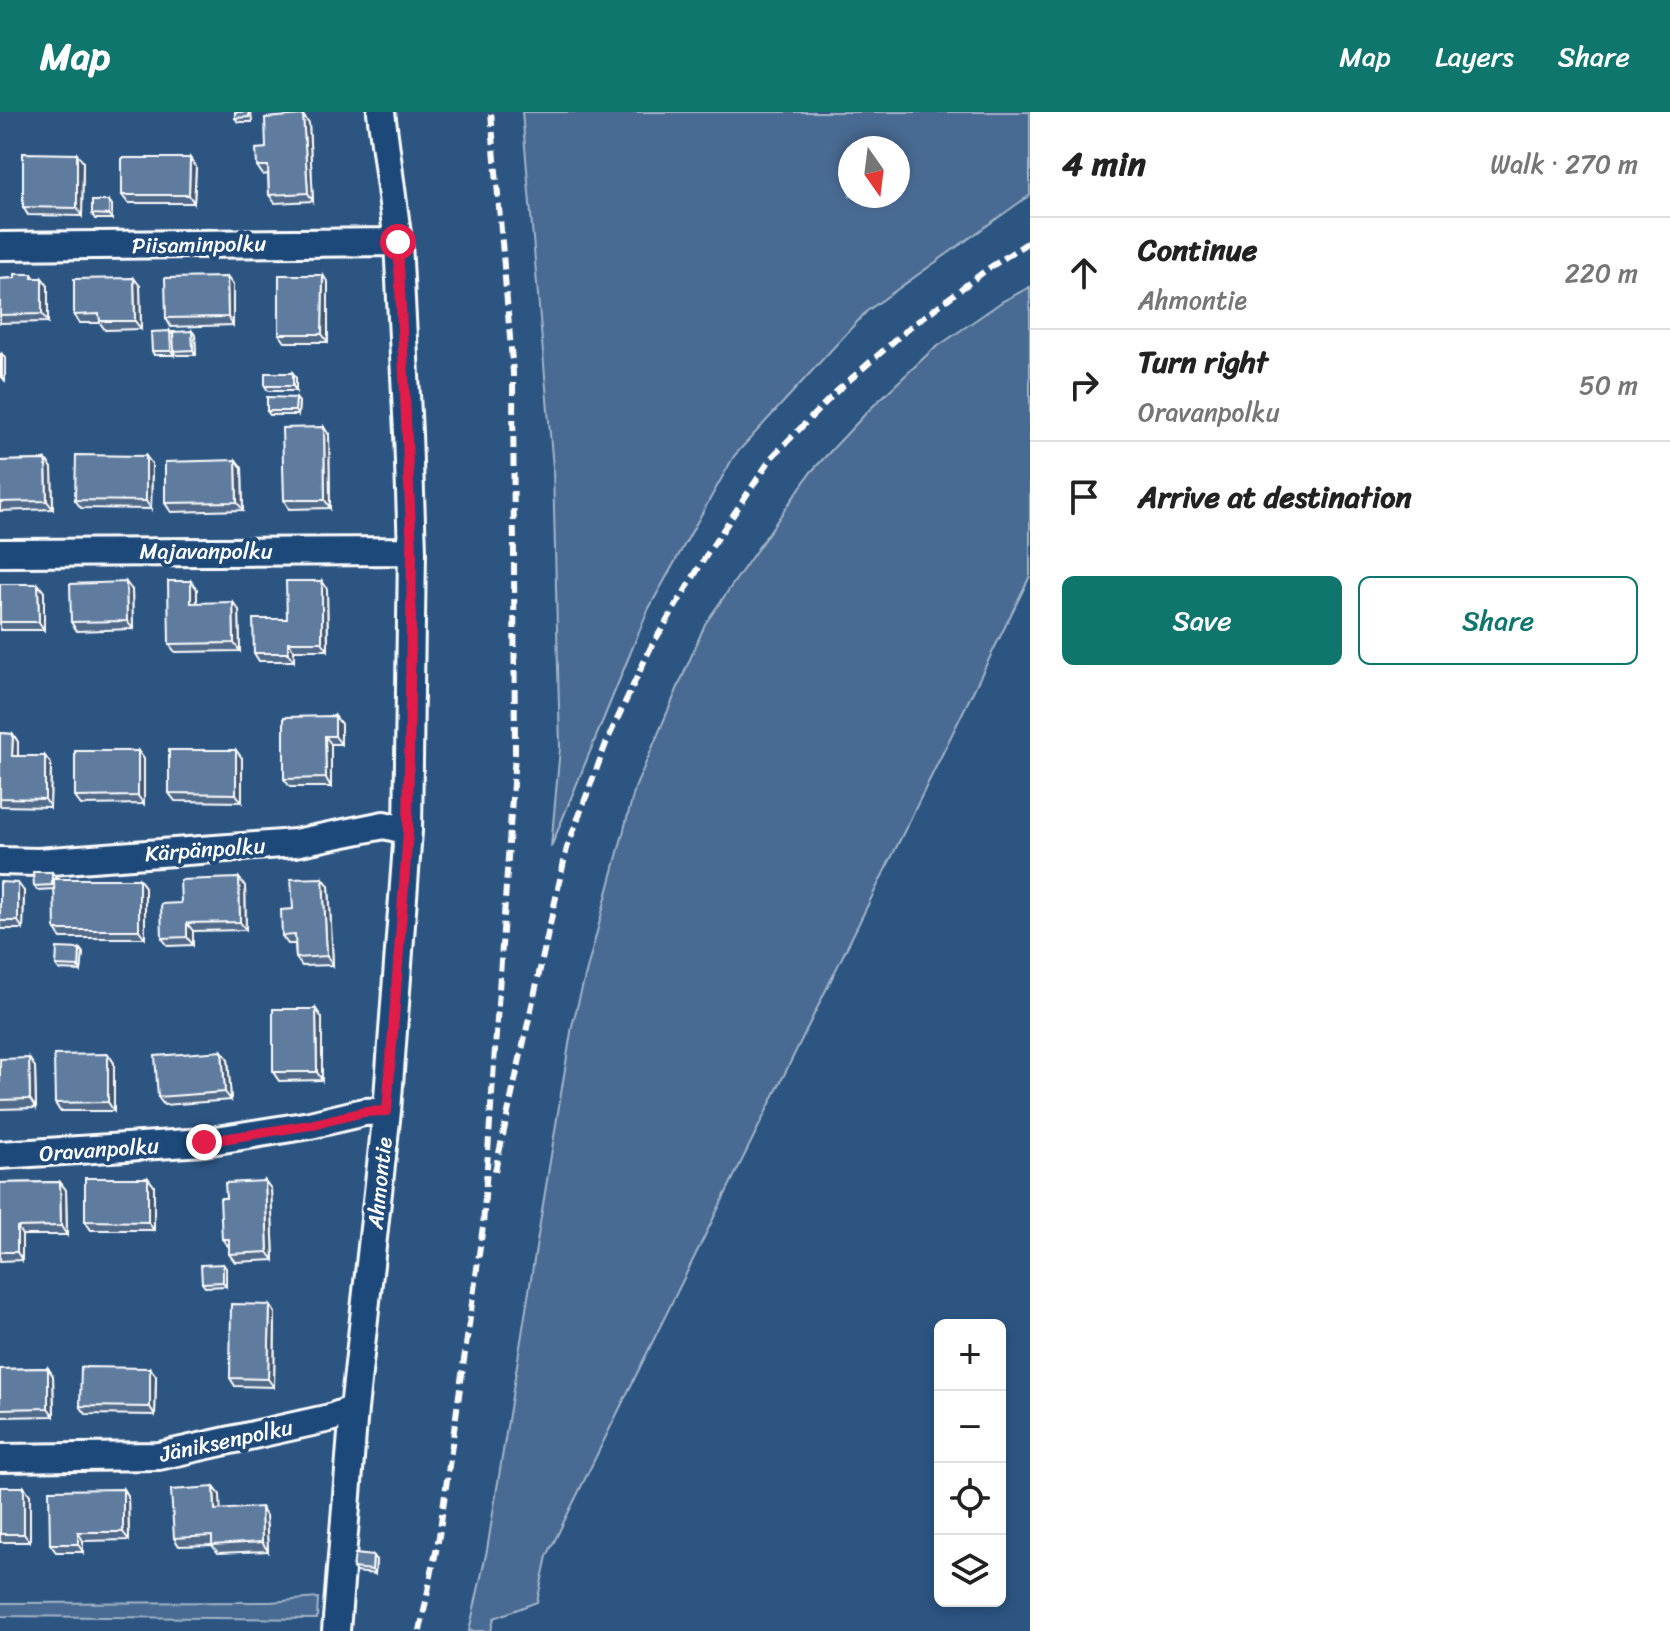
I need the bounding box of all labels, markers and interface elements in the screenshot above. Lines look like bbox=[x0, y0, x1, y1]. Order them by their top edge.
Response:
text: Map bbox=[40, 23, 110, 90]
text: Map bbox=[1339, 32, 1391, 81]
text: Layers bbox=[1435, 32, 1514, 81]
text: Share bbox=[1558, 32, 1630, 81]
text: 4 min bbox=[1062, 134, 1146, 194]
north arrow bbox=[838, 136, 910, 208]
text: Walk · 270 m bbox=[1490, 141, 1638, 187]
text: Continue bbox=[1138, 223, 1257, 277]
street label: Piisaminpolku bbox=[132, 224, 267, 265]
route start bbox=[380, 224, 416, 260]
text: 220 m bbox=[1565, 250, 1638, 296]
icon: ahead bbox=[1062, 251, 1106, 295]
text: Ahmontie bbox=[1138, 277, 1247, 323]
text: Turn right bbox=[1138, 335, 1268, 389]
text: 50 m bbox=[1579, 362, 1638, 408]
icon: right bbox=[1062, 363, 1106, 407]
text: Oravanpolku bbox=[1138, 389, 1280, 435]
text: Arrive at destination bbox=[1138, 470, 1412, 524]
icon: arrive bbox=[1062, 475, 1106, 519]
street label: Majavanpolku bbox=[140, 532, 273, 571]
button: Save bbox=[1062, 576, 1342, 665]
button: Share bbox=[1358, 576, 1638, 665]
street label: Kärpänpolku bbox=[144, 826, 267, 873]
route end bbox=[186, 1124, 222, 1160]
street label: Oravanpolku bbox=[38, 1126, 160, 1173]
street label: Ahmontie bbox=[355, 1135, 404, 1232]
map controls bbox=[934, 1319, 1006, 1607]
button: + bbox=[934, 1319, 1006, 1391]
button: − bbox=[934, 1391, 1006, 1463]
street label: Jäniksenpolku bbox=[155, 1407, 297, 1474]
button: locate bbox=[934, 1463, 1006, 1535]
button: layers bbox=[934, 1535, 1006, 1607]

